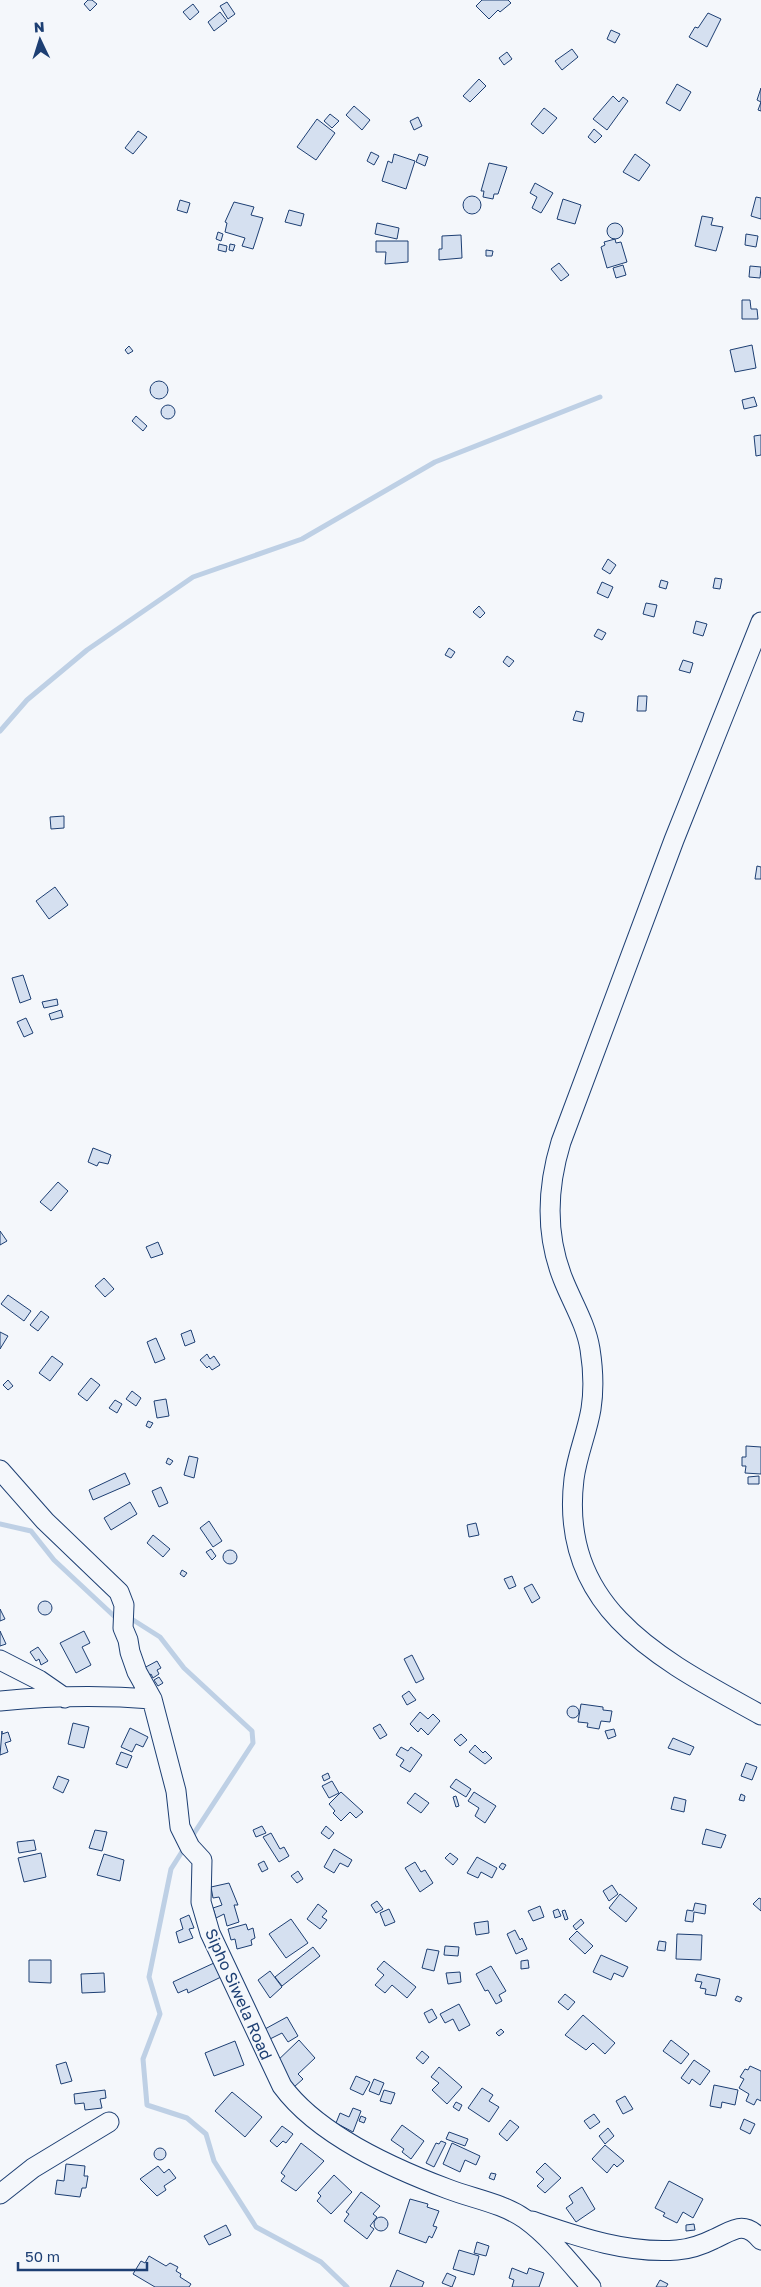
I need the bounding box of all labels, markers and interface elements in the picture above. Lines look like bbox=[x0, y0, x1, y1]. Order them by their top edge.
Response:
north arrow bbox=[15, 15, 65, 65]
text: N bbox=[33, 18, 45, 35]
street label: Sipho Siwela Road bbox=[201, 1925, 277, 2063]
scale bar bbox=[18, 2240, 146, 2272]
text: 50 m bbox=[25, 2247, 60, 2265]

